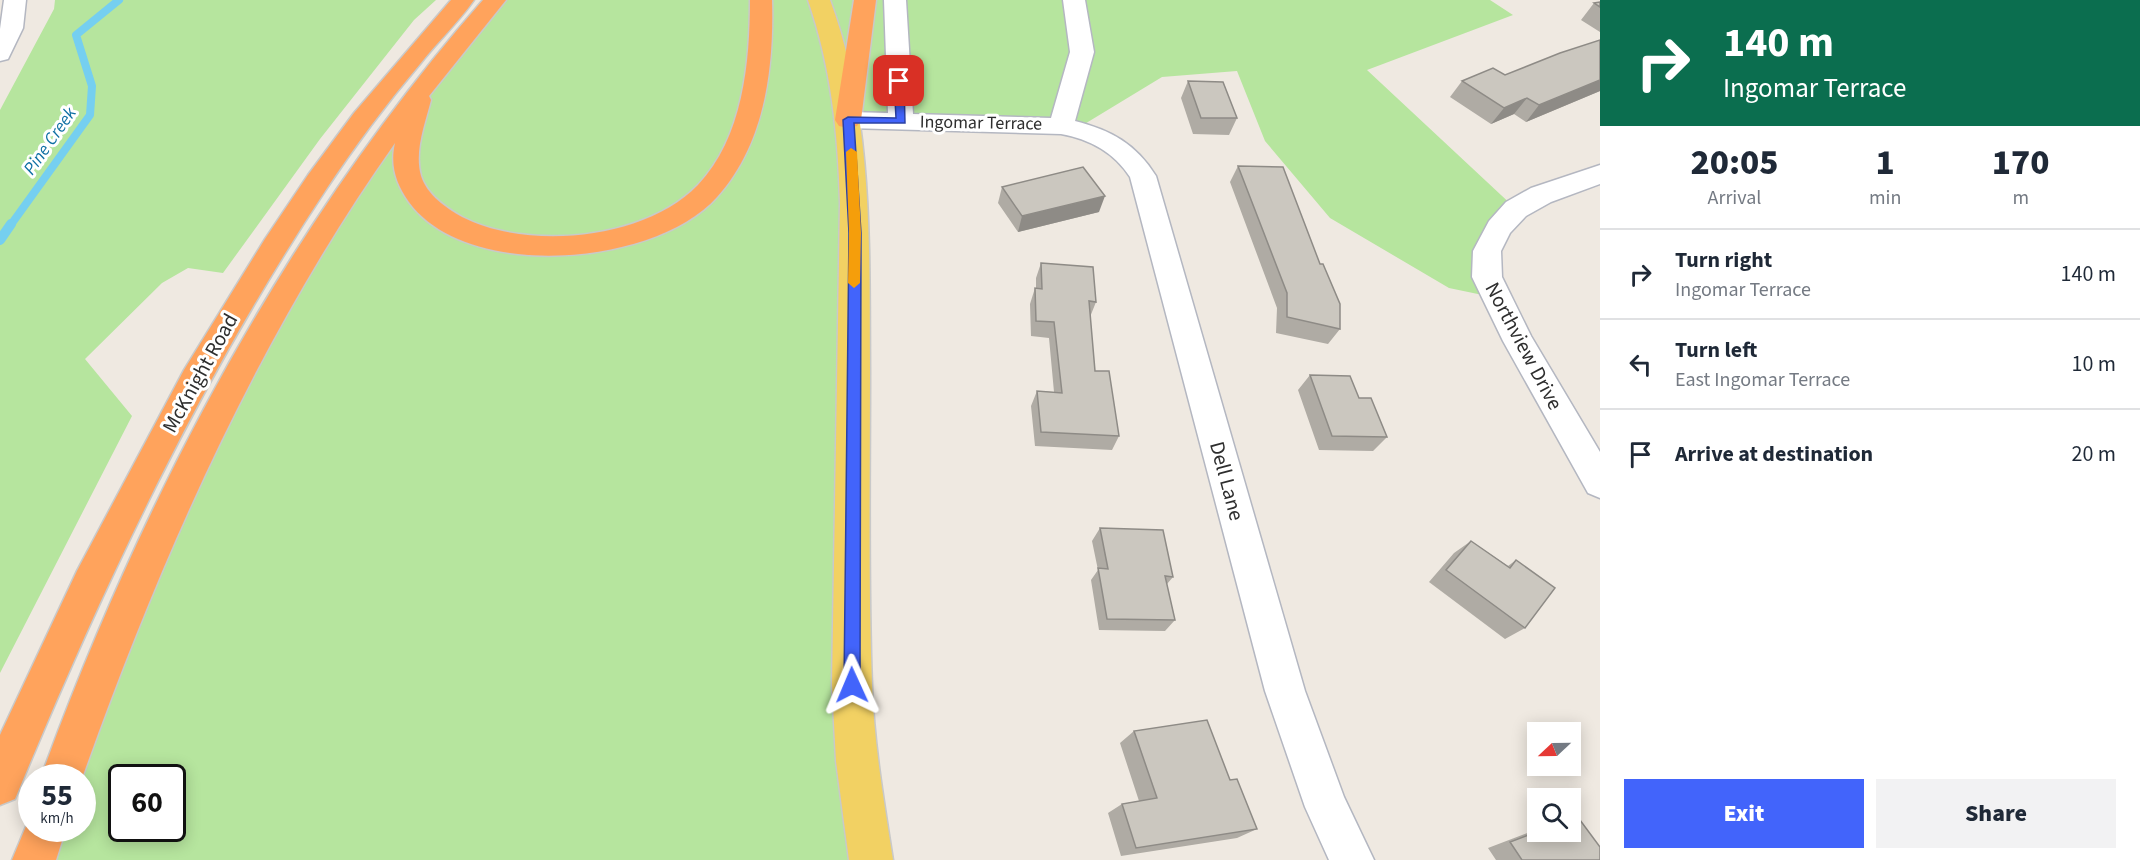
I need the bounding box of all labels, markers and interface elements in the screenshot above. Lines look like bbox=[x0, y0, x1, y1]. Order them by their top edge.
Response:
text: 140 m bbox=[1723, 13, 1834, 73]
icon: right bbox=[1624, 24, 1702, 102]
pin bbox=[873, 55, 924, 106]
icon: arrive bbox=[882, 64, 915, 97]
text: Ingomar Terrace bbox=[1723, 69, 1906, 108]
water label: Pine Creek bbox=[18, 102, 83, 180]
street label: Ingomar Terrace bbox=[920, 109, 1042, 137]
text: 20:05 bbox=[1690, 137, 1779, 188]
text: 1 bbox=[1876, 137, 1895, 188]
text: 170 bbox=[1992, 137, 2050, 188]
text: Arrival bbox=[1708, 184, 1761, 212]
text: min bbox=[1869, 184, 1901, 212]
text: m bbox=[2012, 184, 2029, 212]
text: Turn right bbox=[1675, 244, 1772, 276]
icon: right bbox=[1624, 258, 1657, 291]
text: 140 m bbox=[2061, 258, 2116, 290]
text: Ingomar Terrace bbox=[1675, 276, 1811, 304]
street label: Northview Drive bbox=[1478, 277, 1570, 415]
street label: McKnight Road bbox=[155, 308, 245, 438]
text: Turn left bbox=[1675, 334, 1757, 366]
icon: left bbox=[1624, 348, 1657, 381]
text: 10 m bbox=[2071, 348, 2116, 380]
text: East Ingomar Terrace bbox=[1675, 366, 1850, 394]
street label: Dell Lane bbox=[1202, 438, 1252, 524]
icon: arrive bbox=[1624, 438, 1657, 471]
text: Arrive at destination bbox=[1675, 438, 1873, 470]
text: 20 m bbox=[2071, 438, 2116, 470]
position arrow bbox=[820, 653, 884, 717]
north arrow bbox=[1527, 722, 1581, 776]
map controls bbox=[1527, 722, 1581, 842]
speed limit sign: 60 bbox=[108, 764, 186, 842]
text: 55 bbox=[41, 774, 73, 817]
button: Exit bbox=[1624, 779, 1864, 848]
button: Share bbox=[1876, 779, 2116, 848]
button: search bbox=[1527, 788, 1581, 842]
text: km/h bbox=[40, 808, 74, 829]

